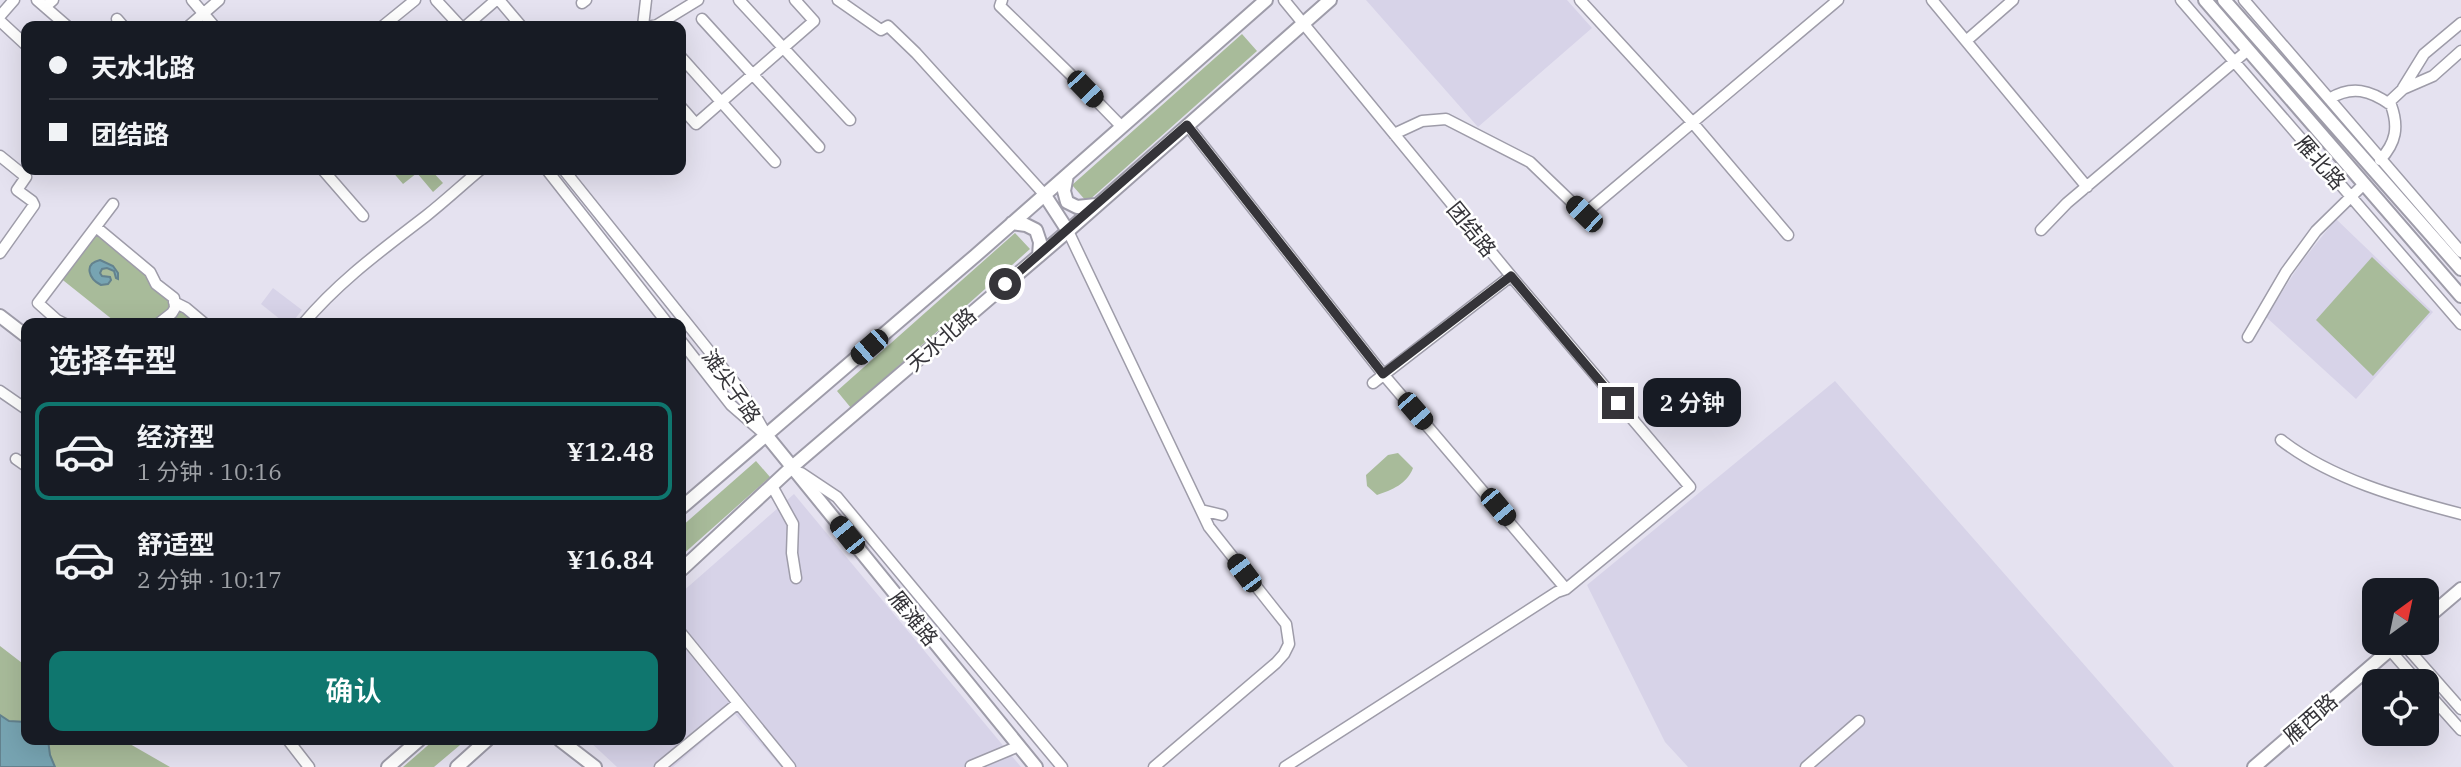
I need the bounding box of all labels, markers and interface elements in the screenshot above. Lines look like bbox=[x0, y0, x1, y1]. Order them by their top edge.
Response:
text: 天水北路 bbox=[91, 50, 195, 84]
car bbox=[1063, 67, 1108, 111]
text: 团结路 bbox=[91, 117, 169, 151]
street label: 雁北路 bbox=[2290, 129, 2352, 195]
car bbox=[1562, 192, 1607, 236]
street label: 团结路 bbox=[1441, 196, 1503, 262]
route start bbox=[989, 268, 1021, 300]
street label: 天水北路 bbox=[900, 301, 982, 377]
car bbox=[847, 325, 892, 369]
text: 选择车型 bbox=[49, 339, 177, 381]
street label: 滩尖子路 bbox=[696, 344, 768, 428]
callout: 2 分钟 bbox=[1642, 378, 1740, 428]
route end bbox=[1602, 387, 1634, 419]
text: 2 分钟 bbox=[1659, 387, 1725, 417]
car bbox=[1394, 388, 1437, 434]
text: 经济型 bbox=[137, 419, 215, 453]
icon: car bbox=[53, 420, 116, 483]
text: ¥12.48 bbox=[567, 434, 654, 468]
text: 1 分钟 · 10:16 bbox=[137, 456, 282, 486]
car bbox=[1477, 484, 1520, 530]
car bbox=[826, 512, 869, 558]
text: 舒适型 bbox=[137, 527, 215, 561]
icon: car bbox=[53, 528, 116, 591]
text: ¥16.84 bbox=[567, 542, 654, 576]
car bbox=[1223, 550, 1266, 596]
text: 2 分钟 · 10:17 bbox=[137, 564, 282, 594]
north arrow bbox=[2362, 578, 2440, 654]
map controls bbox=[2362, 578, 2439, 746]
street label: 雁滩路 bbox=[883, 585, 945, 651]
button: 确认 bbox=[49, 651, 658, 731]
button: locate bbox=[2362, 669, 2439, 746]
street label: 雁西路 bbox=[2277, 687, 2343, 749]

